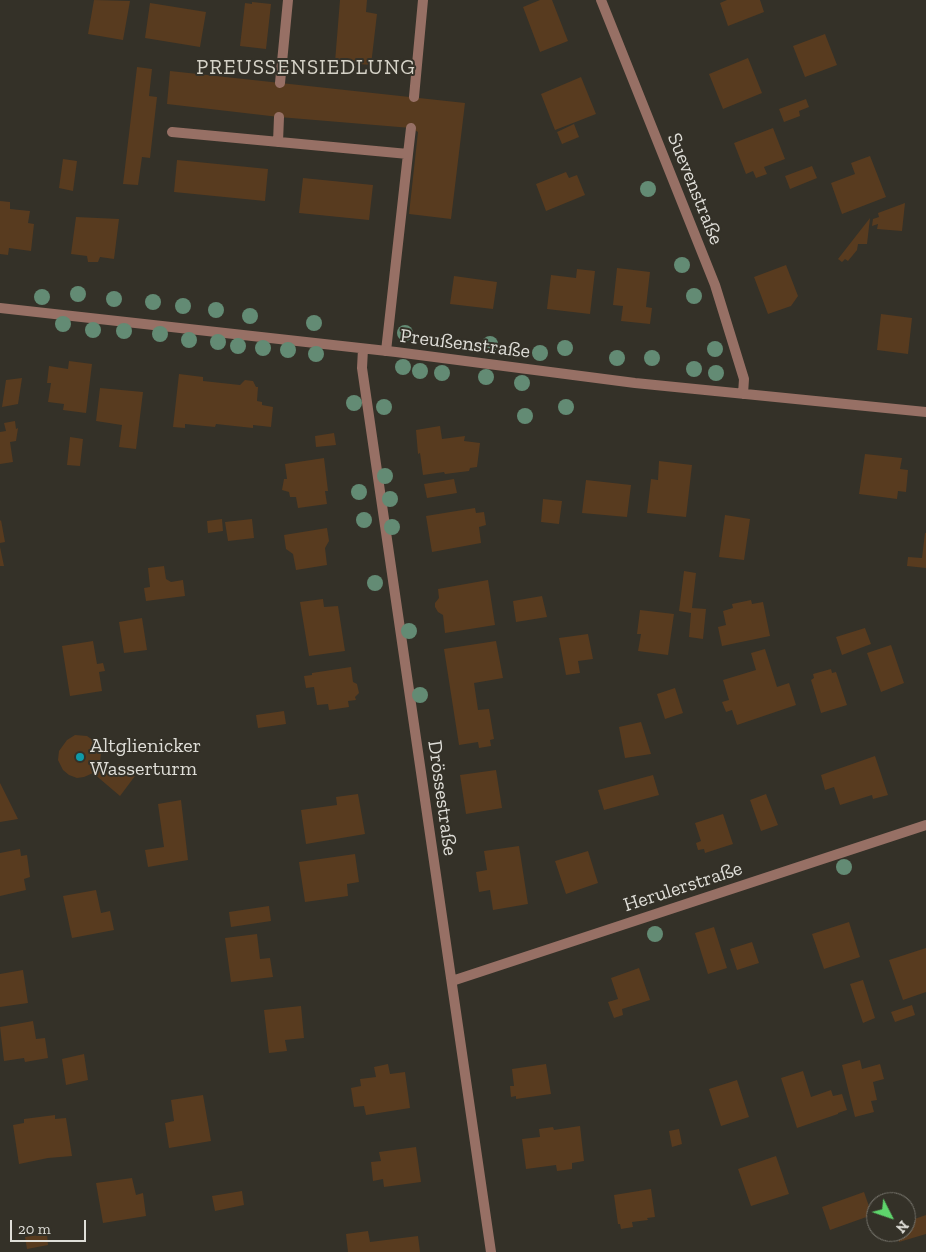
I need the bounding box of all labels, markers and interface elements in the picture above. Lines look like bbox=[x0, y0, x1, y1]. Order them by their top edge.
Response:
district label: PREUSSENSIEDLUNG bbox=[194, 55, 418, 81]
street label: Suevenstraße bbox=[662, 130, 728, 248]
street label: Preußenstraße bbox=[398, 324, 532, 364]
place label: Altglienicker Wasserturm bbox=[90, 734, 201, 781]
street label: Drössestraße bbox=[422, 739, 462, 857]
marker: Altglienicker Wasserturm bbox=[74, 751, 86, 763]
street label: Herulerstraße bbox=[621, 857, 745, 917]
north arrow bbox=[866, 1192, 916, 1242]
scale bar bbox=[12, 1210, 89, 1242]
text: N bbox=[892, 1217, 912, 1236]
text: 20 m bbox=[18, 1220, 51, 1238]

